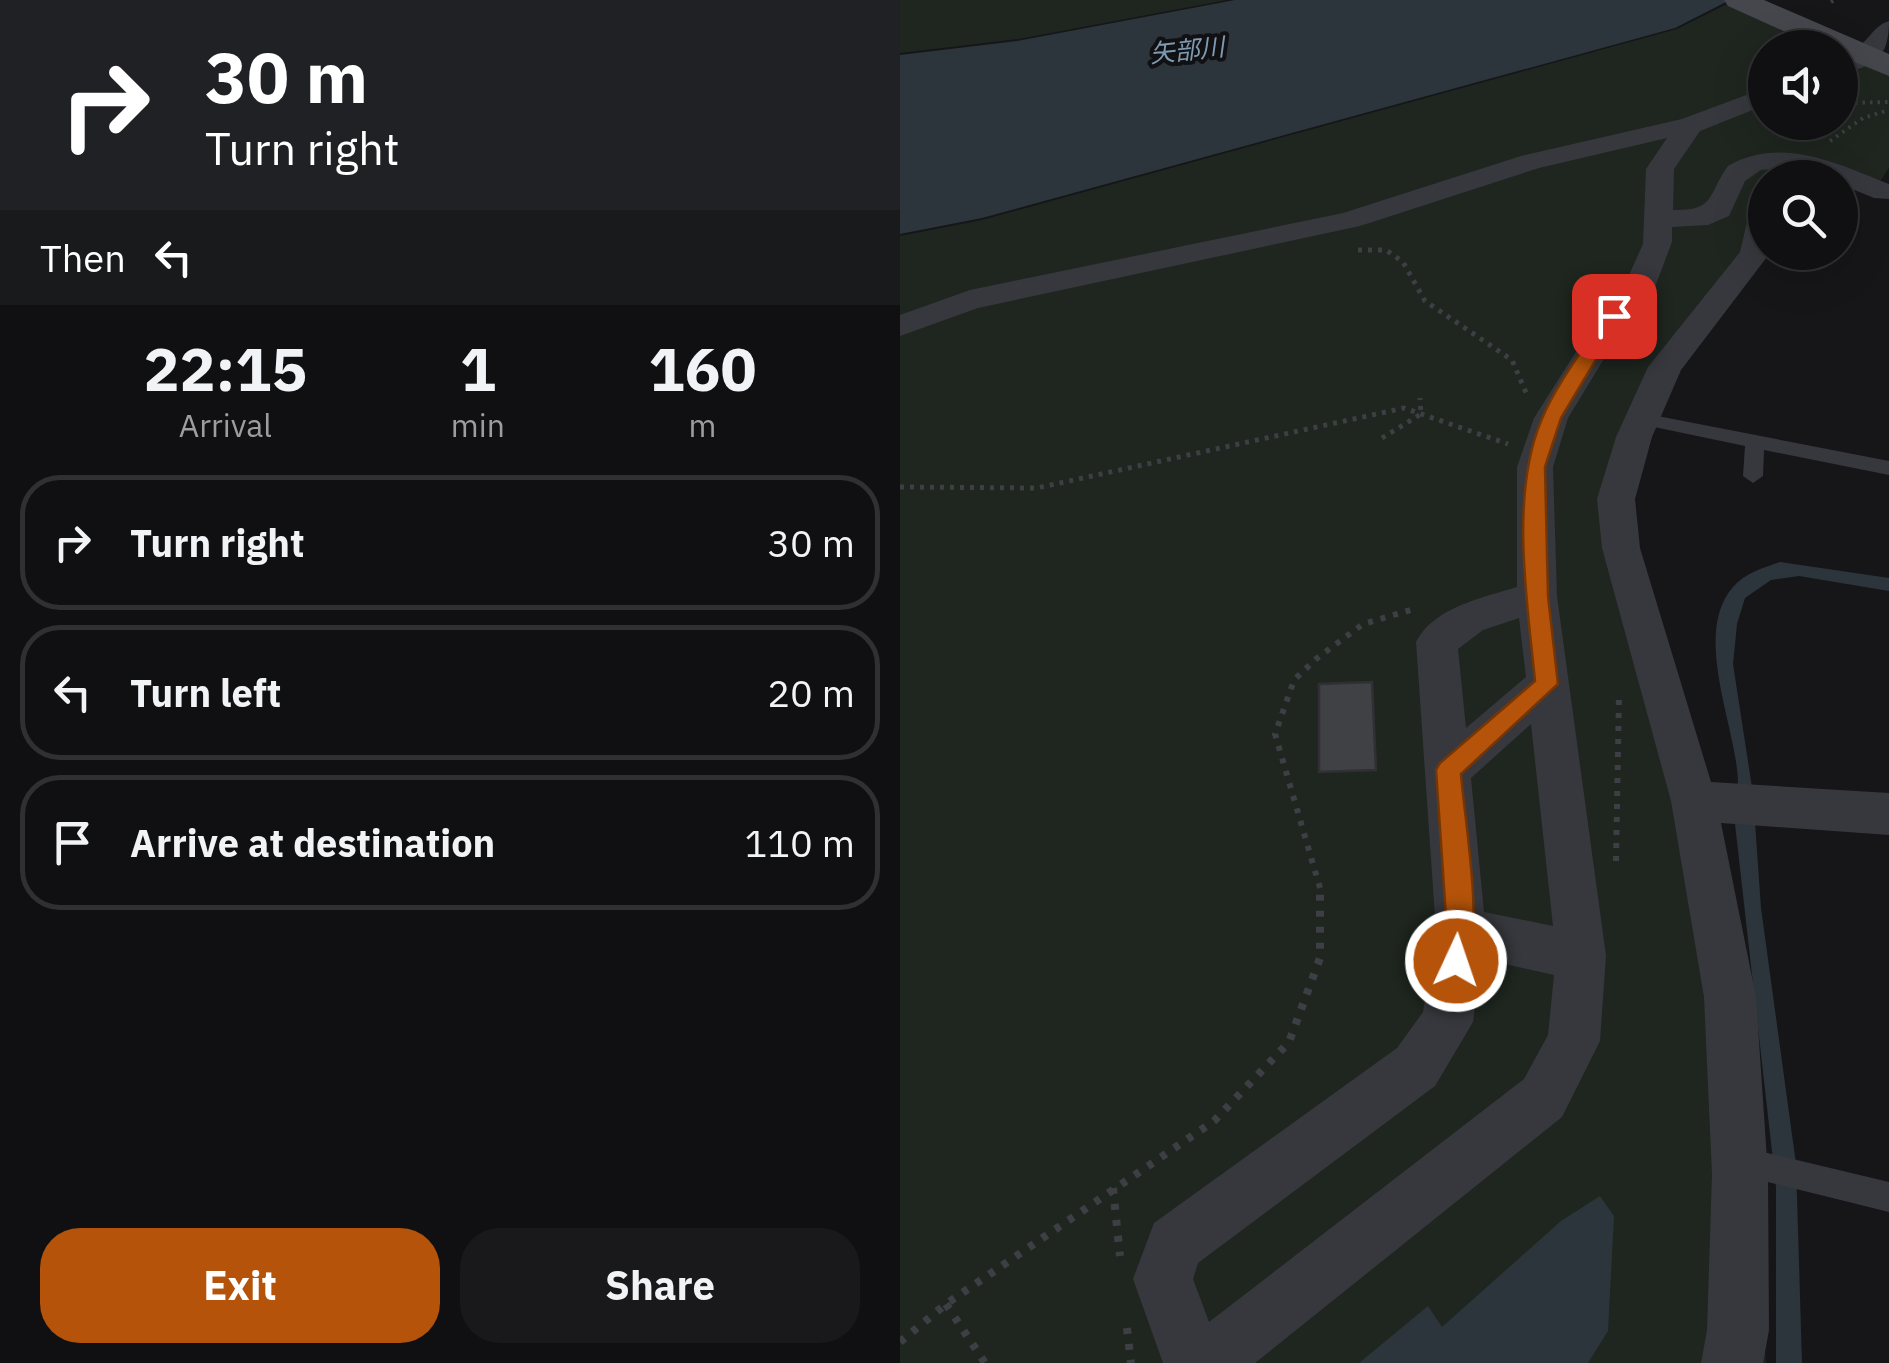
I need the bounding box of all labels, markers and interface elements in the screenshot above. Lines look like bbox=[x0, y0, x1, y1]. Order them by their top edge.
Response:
water label: 矢部川 bbox=[1148, 29, 1229, 70]
map controls bbox=[1748, 30, 1858, 270]
button: sound bbox=[1748, 30, 1858, 140]
text: 30 m bbox=[205, 31, 368, 122]
icon: right bbox=[40, 40, 170, 170]
text: Turn right bbox=[205, 119, 400, 177]
button: search bbox=[1748, 160, 1858, 270]
icon: left bbox=[146, 230, 201, 285]
text: Then bbox=[40, 233, 126, 282]
pin bbox=[1572, 274, 1657, 359]
icon: arrive bbox=[1587, 289, 1642, 344]
text: 22:15 bbox=[144, 329, 307, 408]
text: 1 bbox=[460, 329, 496, 408]
text: 160 bbox=[648, 329, 756, 408]
text: Arrival bbox=[179, 404, 272, 446]
text: min bbox=[451, 404, 505, 446]
text: m bbox=[689, 404, 716, 446]
icon: right bbox=[45, 515, 100, 570]
text: Turn right bbox=[130, 518, 305, 567]
text: 30 m bbox=[767, 518, 855, 567]
icon: left bbox=[45, 665, 100, 720]
text: Turn left bbox=[130, 668, 281, 717]
text: 20 m bbox=[767, 668, 855, 717]
icon: arrive bbox=[45, 815, 100, 870]
text: Arrive at destination bbox=[130, 818, 495, 867]
text: 110 m bbox=[744, 818, 855, 867]
position arrow bbox=[1404, 909, 1508, 1013]
button: Exit bbox=[40, 1228, 440, 1343]
button: Share bbox=[460, 1228, 860, 1343]

